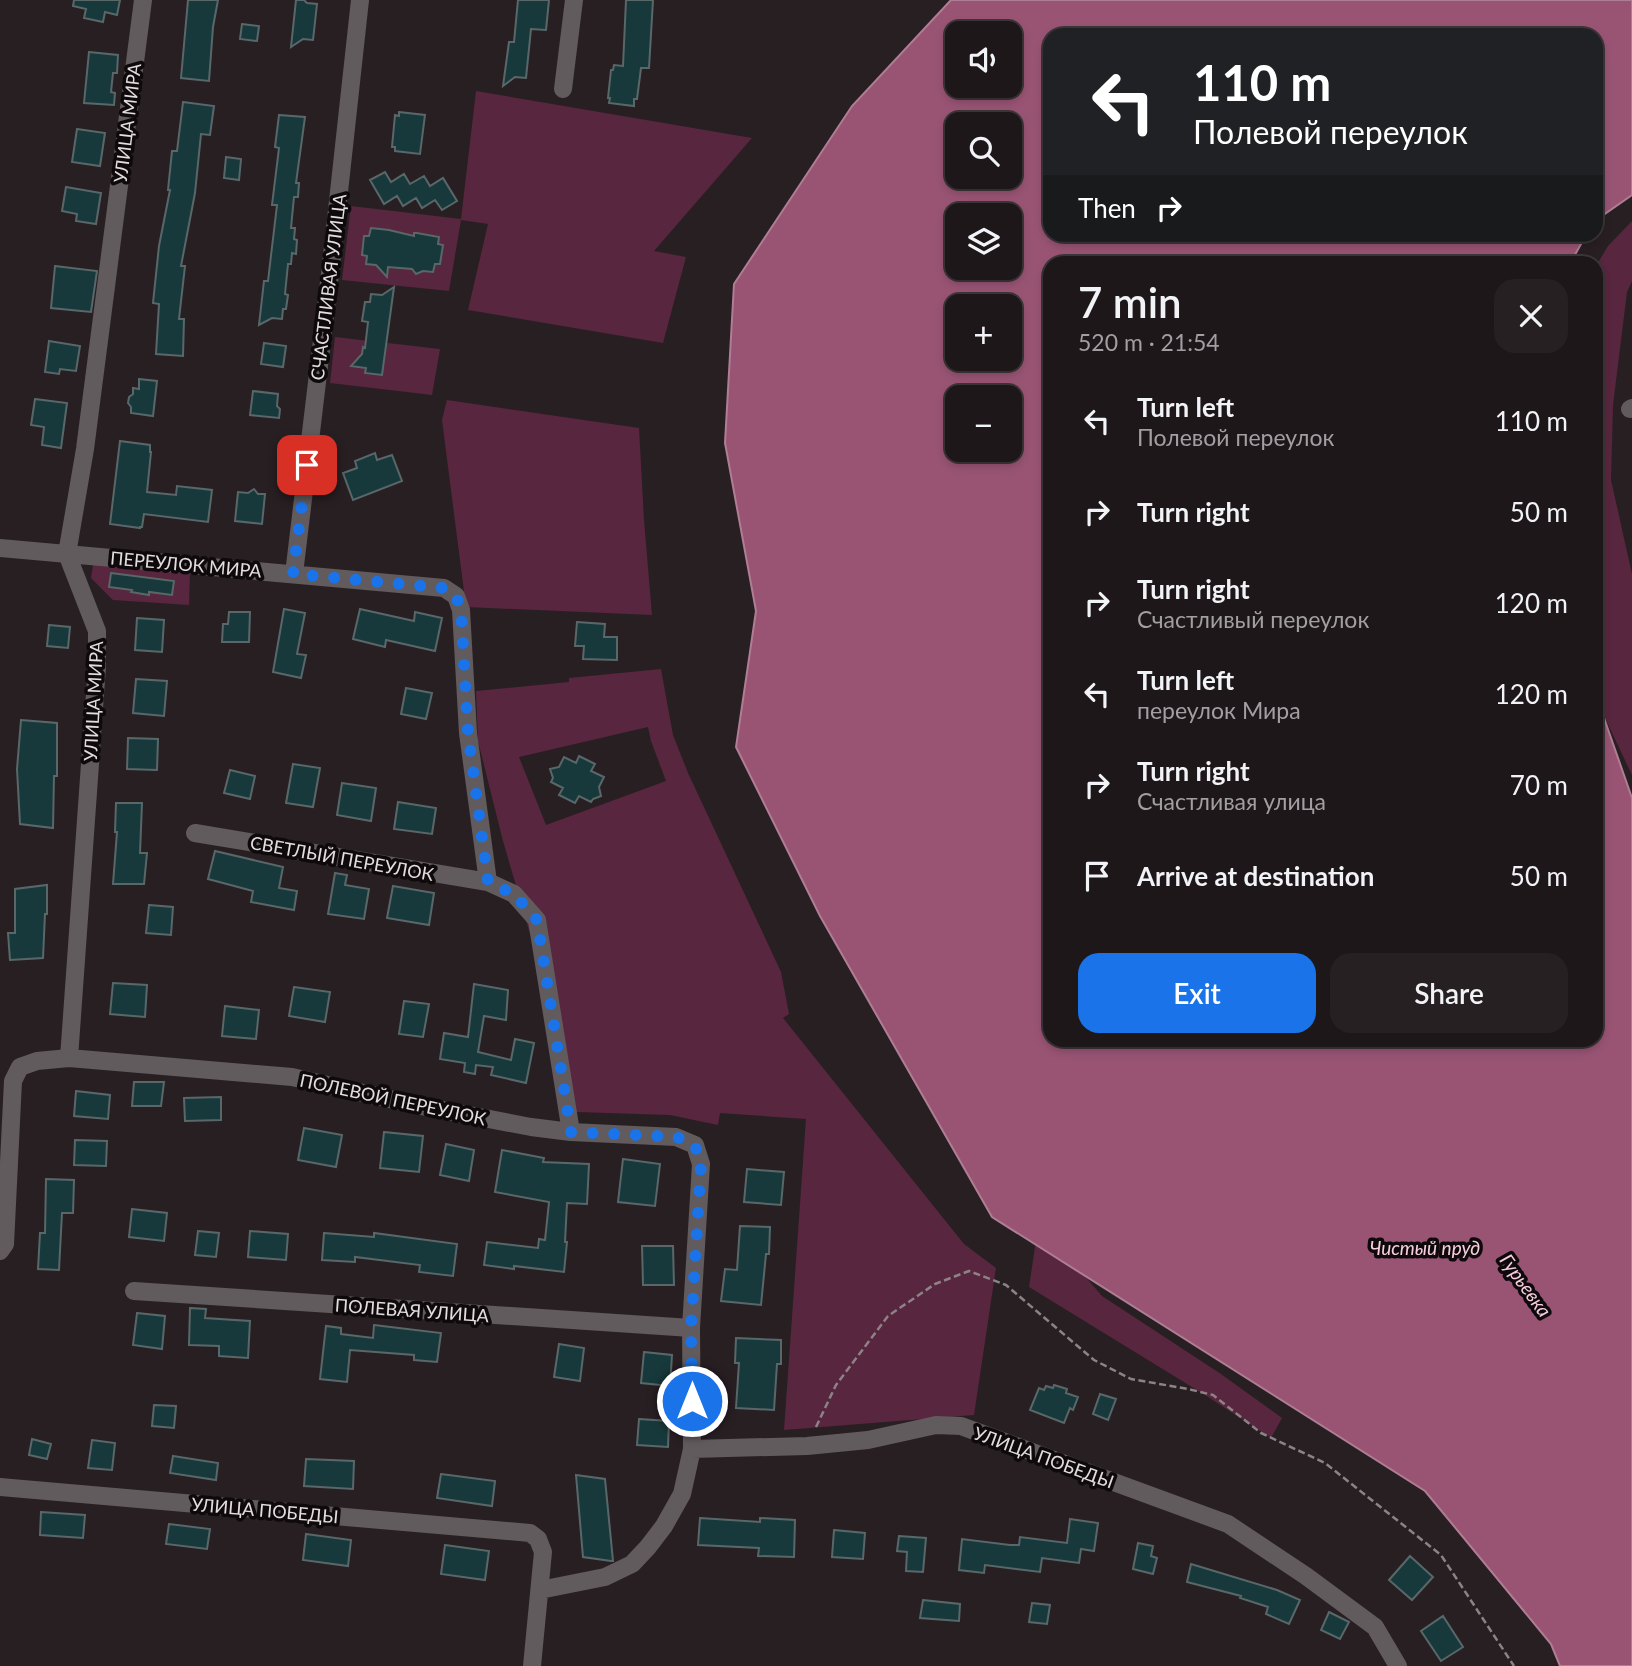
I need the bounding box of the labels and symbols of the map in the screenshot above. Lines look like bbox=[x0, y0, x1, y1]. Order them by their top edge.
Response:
street label: УЛИЦА МИРА bbox=[109, 61, 145, 184]
street label: СЧАСТЛИВАЯ УЛИЦА bbox=[306, 192, 350, 382]
pin bbox=[277, 435, 337, 495]
street label: ПЕРЕУЛОК МИРА bbox=[109, 546, 263, 582]
street label: УЛИЦА МИРА bbox=[79, 639, 107, 762]
street label: СВЕТЛЫЙ ПЕРЕУЛОК bbox=[249, 831, 435, 885]
street label: ПОЛЕВОЙ ПЕРЕУЛОК bbox=[298, 1069, 488, 1129]
water label: Чистый пруд bbox=[1370, 1236, 1480, 1259]
water label: Гурьевка bbox=[1495, 1249, 1557, 1321]
street label: ПОЛЕВАЯ УЛИЦА bbox=[334, 1294, 491, 1326]
position arrow bbox=[655, 1364, 729, 1438]
street label: УЛИЦА ПОБЕДЫ bbox=[971, 1421, 1117, 1493]
street label: УЛИЦА ПОБЕДЫ bbox=[191, 1493, 339, 1527]

